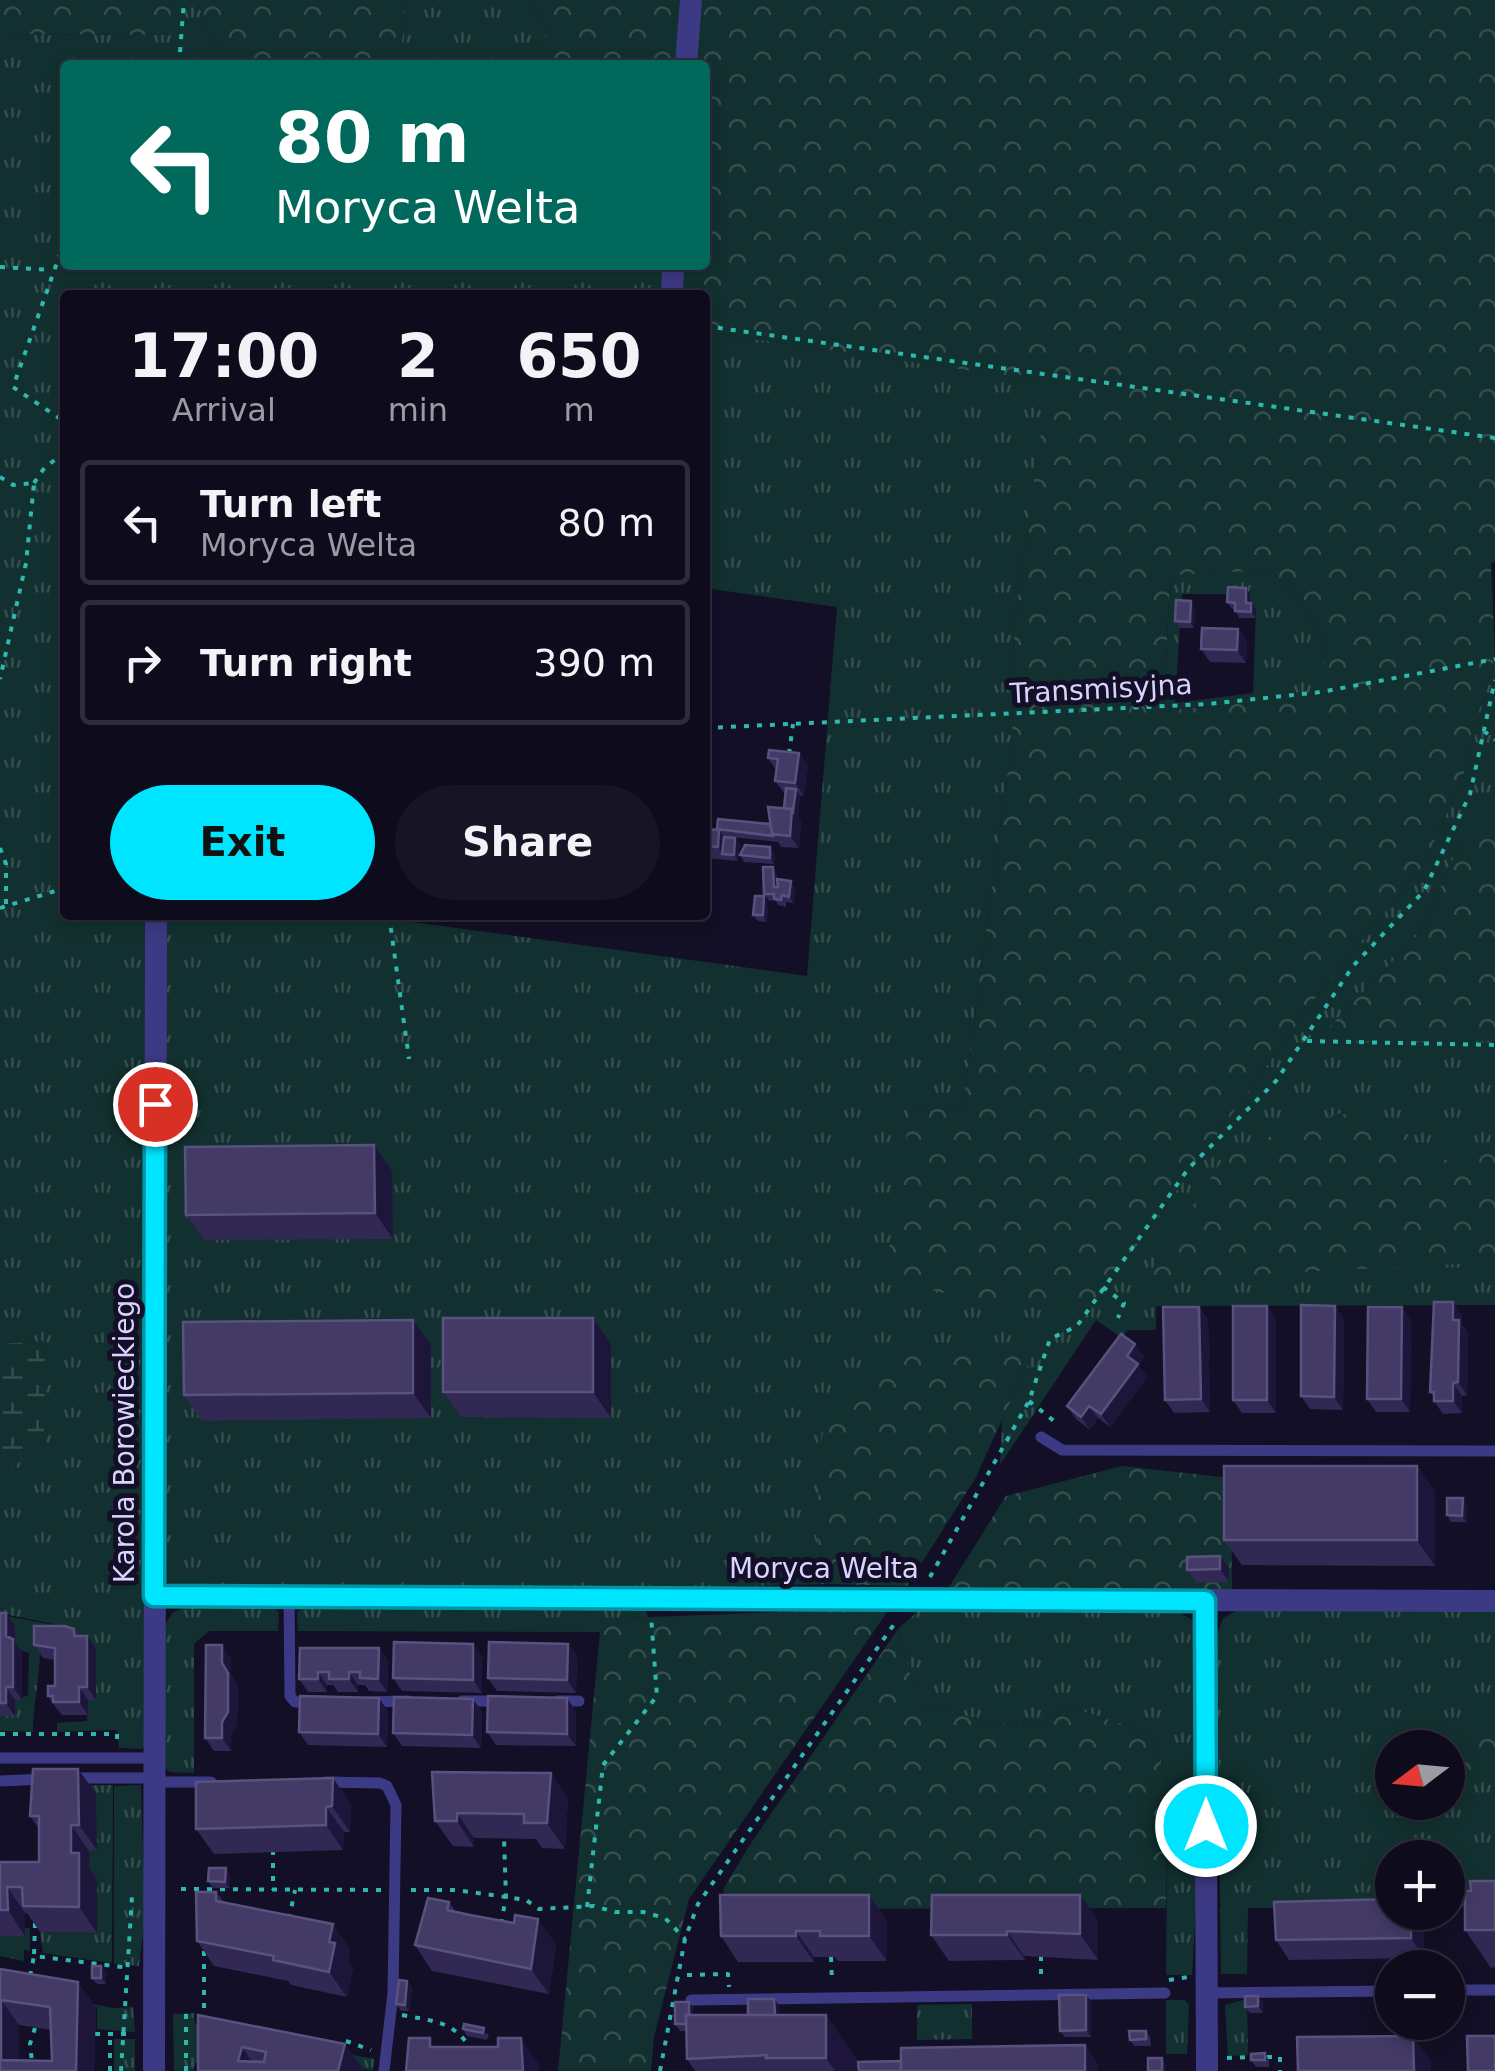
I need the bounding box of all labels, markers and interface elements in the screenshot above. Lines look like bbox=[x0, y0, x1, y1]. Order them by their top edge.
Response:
text: 80 m bbox=[275, 97, 470, 179]
icon: left bbox=[110, 100, 240, 230]
text: Moryca Welta bbox=[275, 181, 580, 234]
text: 17:00 bbox=[128, 321, 319, 391]
text: 2 bbox=[397, 321, 439, 391]
text: 650 bbox=[516, 321, 642, 391]
text: Arrival bbox=[172, 391, 276, 429]
text: min bbox=[388, 391, 448, 429]
text: m bbox=[563, 391, 595, 429]
text: Turn left bbox=[200, 482, 381, 526]
icon: left bbox=[115, 495, 170, 550]
text: 80 m bbox=[558, 501, 655, 545]
text: Moryca Welta bbox=[200, 526, 417, 564]
icon: right bbox=[115, 635, 170, 690]
text: Turn right bbox=[200, 641, 412, 685]
text: 390 m bbox=[533, 641, 655, 685]
street label: Transmisyjna bbox=[1008, 668, 1193, 710]
button: Exit bbox=[110, 785, 375, 900]
button: Share bbox=[395, 785, 660, 900]
pin bbox=[113, 1062, 198, 1147]
icon: arrive bbox=[128, 1077, 183, 1132]
street label: Karola Borowieckiego bbox=[108, 1283, 141, 1583]
street label: Moryca Welta bbox=[729, 1552, 919, 1585]
north arrow bbox=[1375, 1730, 1465, 1820]
map controls bbox=[1375, 1730, 1465, 2040]
position arrow bbox=[1154, 1774, 1258, 1878]
button: + bbox=[1375, 1840, 1465, 1930]
button: − bbox=[1375, 1950, 1465, 2040]

